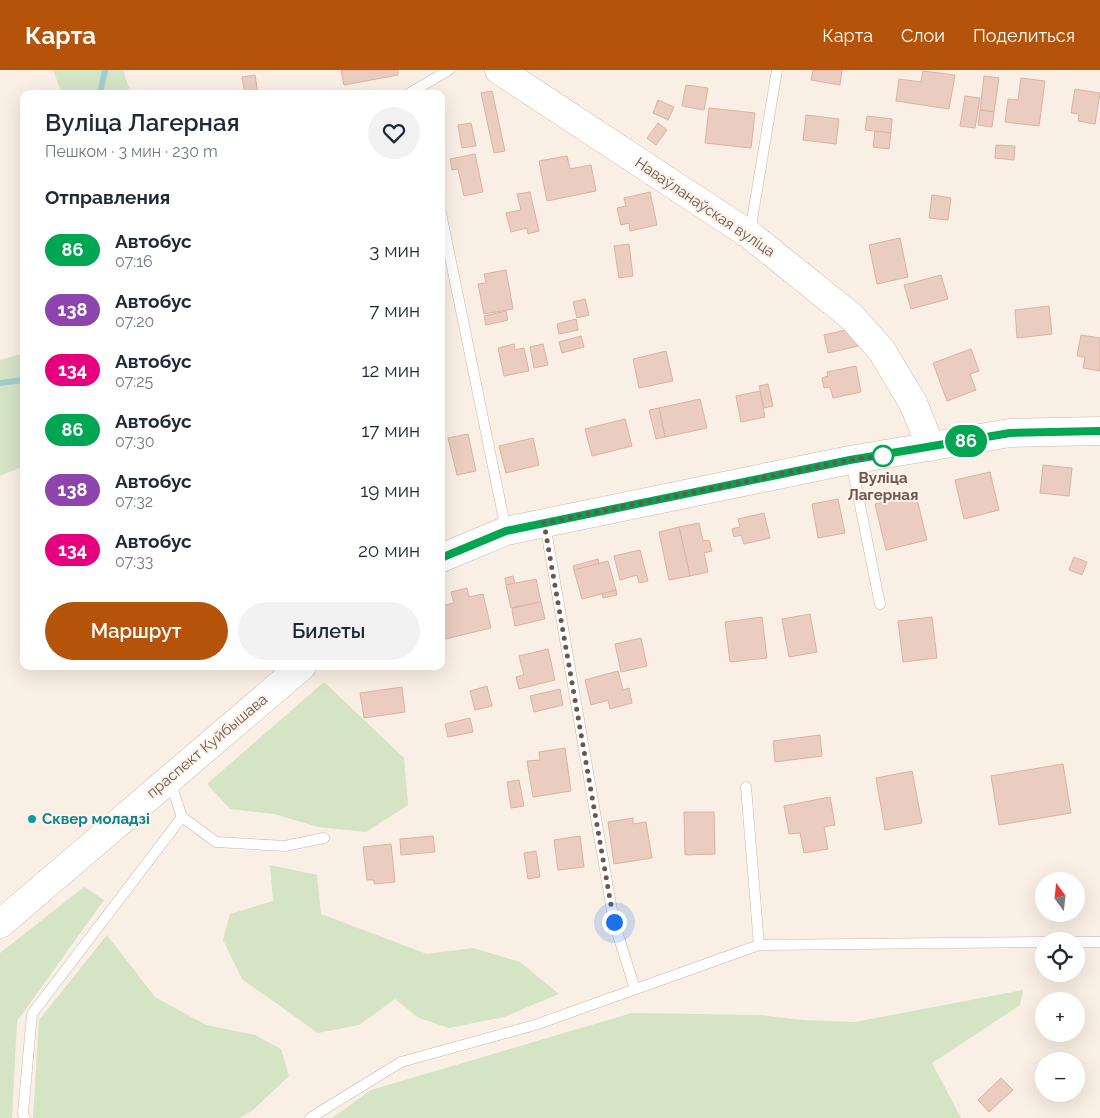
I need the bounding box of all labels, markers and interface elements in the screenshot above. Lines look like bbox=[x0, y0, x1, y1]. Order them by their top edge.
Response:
text: Карта bbox=[25, 21, 96, 50]
text: Карта bbox=[822, 25, 873, 46]
text: Слои bbox=[901, 25, 945, 46]
text: Поделиться bbox=[973, 25, 1075, 46]
button: heart bbox=[368, 107, 420, 159]
text: Вуліца Лагерная bbox=[45, 108, 239, 137]
text: Пешком · 3 мин · 230 m bbox=[45, 142, 218, 161]
street label: Наваўланаўская вуліца bbox=[632, 153, 778, 261]
text: Отправления bbox=[45, 186, 170, 208]
text: Автобус bbox=[115, 230, 192, 252]
text: 86 bbox=[62, 239, 83, 260]
text: 3 мин bbox=[369, 239, 420, 261]
text: 07:16 bbox=[115, 252, 153, 271]
text: Автобус bbox=[115, 290, 192, 312]
text: 138 bbox=[58, 299, 87, 320]
text: 7 мин bbox=[369, 299, 420, 321]
text: 07:20 bbox=[115, 312, 154, 331]
text: Автобус bbox=[115, 350, 192, 372]
text: 134 bbox=[58, 359, 87, 380]
text: 12 мин bbox=[361, 359, 420, 381]
text: 07:25 bbox=[115, 372, 153, 391]
text: Автобус bbox=[115, 410, 192, 432]
text: 86 bbox=[62, 419, 83, 440]
text: 17 мин bbox=[361, 419, 420, 441]
line badge: 86 bbox=[944, 425, 988, 457]
text: 86 bbox=[955, 430, 977, 451]
text: 07:30 bbox=[115, 432, 155, 451]
marker: Вуліца Лагерная bbox=[872, 445, 894, 467]
place label: Вуліца Лагерная bbox=[848, 469, 918, 504]
text: Автобус bbox=[115, 470, 192, 492]
text: 138 bbox=[58, 479, 87, 500]
text: 19 мин bbox=[360, 479, 420, 501]
text: 07:32 bbox=[115, 492, 153, 511]
text: Автобус bbox=[115, 530, 192, 552]
text: 134 bbox=[58, 539, 87, 560]
text: 20 мин bbox=[358, 539, 420, 561]
text: 07:33 bbox=[115, 552, 153, 571]
button: Маршрут bbox=[45, 602, 228, 660]
button: Билеты bbox=[238, 602, 420, 660]
street label: праспект Куйбышава bbox=[143, 690, 271, 802]
place label: Сквер моладзі bbox=[42, 810, 150, 828]
marker: Сквер моладзі bbox=[26, 813, 38, 825]
north arrow bbox=[1035, 872, 1085, 922]
map controls bbox=[1035, 872, 1085, 1102]
your location bbox=[602, 910, 627, 935]
button: locate bbox=[1035, 932, 1085, 982]
button: + bbox=[1035, 992, 1085, 1042]
button: − bbox=[1035, 1052, 1085, 1102]

